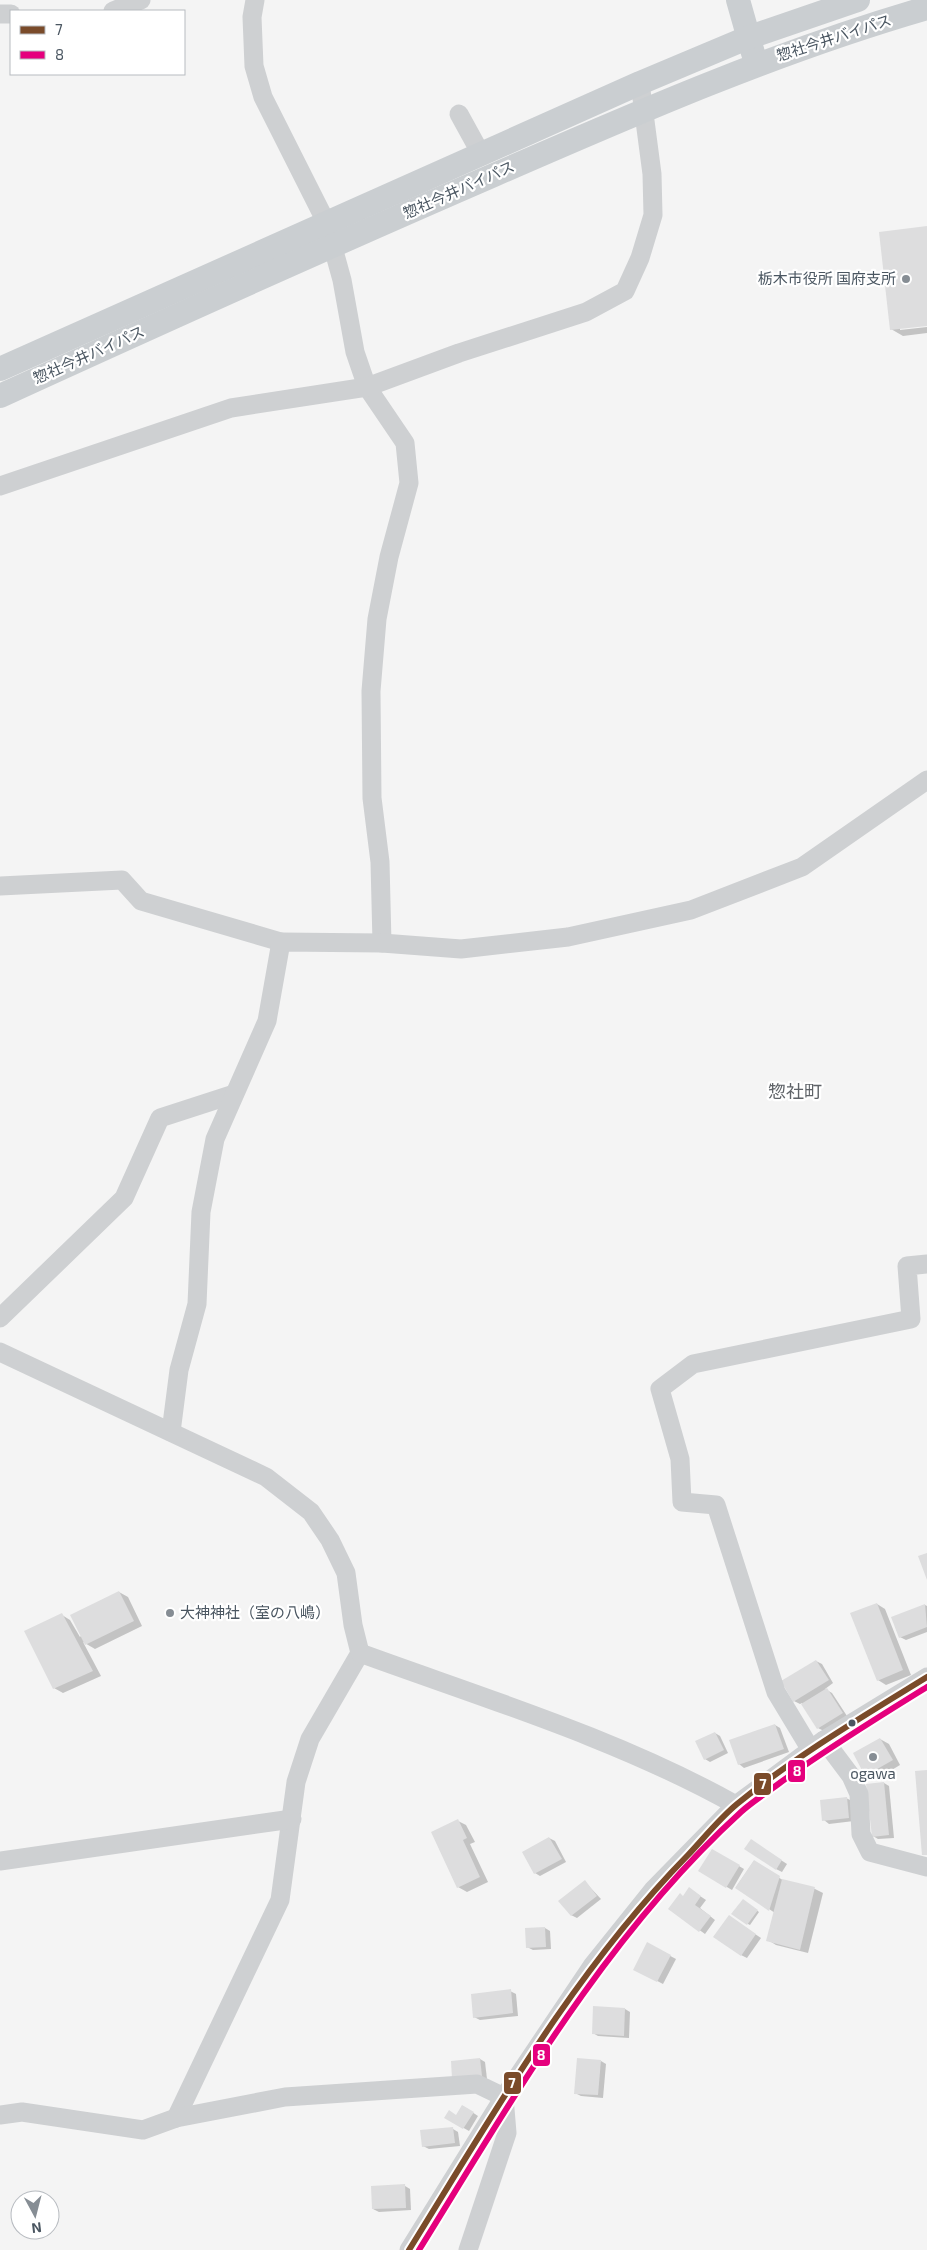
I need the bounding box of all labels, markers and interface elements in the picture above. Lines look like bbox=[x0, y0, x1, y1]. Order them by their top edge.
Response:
legend bbox=[10, 10, 185, 75]
street label: 惣社今井バイパス bbox=[774, 10, 893, 64]
text: 7 bbox=[55, 20, 63, 38]
text: 8 bbox=[55, 45, 64, 63]
street label: 惣社今井バイパス bbox=[400, 157, 517, 222]
place label: 栃木市役所 国府支所 bbox=[758, 269, 896, 287]
marker: 栃木市役所 国府支所 bbox=[900, 273, 912, 285]
street label: 惣社今井バイパス bbox=[30, 322, 147, 387]
district label: 惣社町 bbox=[768, 1080, 822, 1102]
place label: 大神神社（室の八嶋） bbox=[180, 1603, 330, 1621]
marker: 大神神社（室の八嶋） bbox=[164, 1607, 176, 1619]
unlabelled marker bbox=[847, 1718, 857, 1728]
marker: ogawa bbox=[867, 1751, 879, 1763]
line badge: 8 bbox=[787, 1759, 806, 1783]
text: 8 bbox=[793, 1762, 801, 1779]
place label: ogawa bbox=[850, 1764, 896, 1782]
line badge: 7 bbox=[753, 1772, 772, 1796]
text: 7 bbox=[759, 1775, 767, 1792]
line badge: 8 bbox=[532, 2043, 551, 2067]
text: 8 bbox=[537, 2046, 545, 2063]
line badge: 7 bbox=[503, 2071, 522, 2095]
text: 7 bbox=[508, 2074, 516, 2091]
north arrow bbox=[10, 2190, 60, 2240]
text: N bbox=[31, 2219, 43, 2237]

